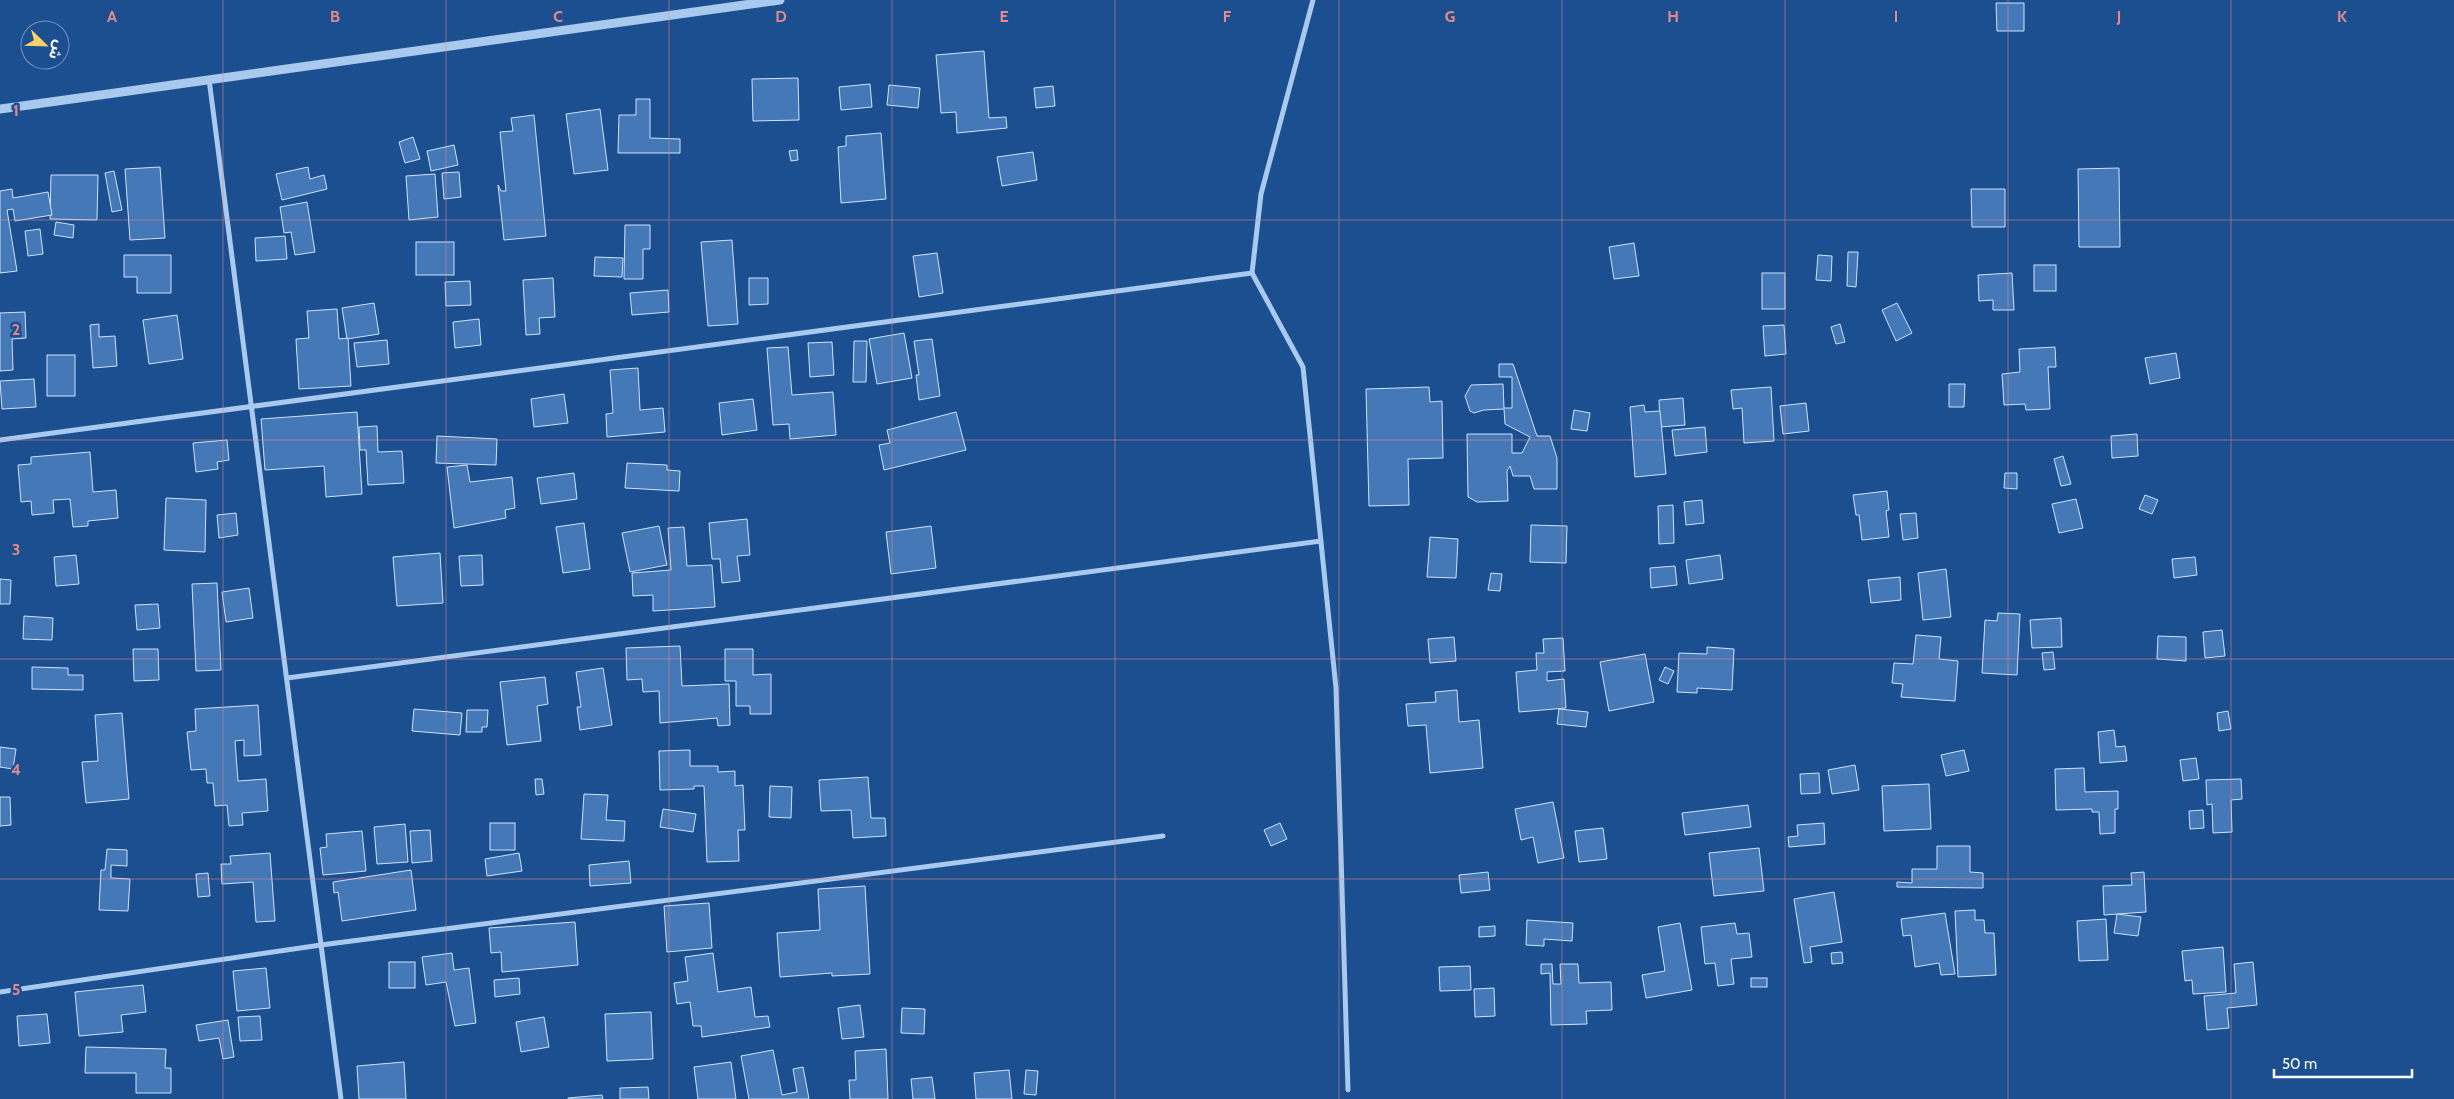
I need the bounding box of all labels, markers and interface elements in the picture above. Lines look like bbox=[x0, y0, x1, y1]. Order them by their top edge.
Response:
text: A bbox=[107, 7, 117, 26]
text: B bbox=[330, 7, 340, 26]
text: C bbox=[553, 7, 563, 26]
text: D bbox=[775, 7, 787, 26]
text: E bbox=[999, 7, 1009, 26]
text: F bbox=[1223, 7, 1232, 26]
text: G bbox=[1445, 7, 1455, 26]
text: H bbox=[1667, 7, 1679, 26]
text: I bbox=[1894, 7, 1898, 26]
text: J bbox=[2116, 7, 2121, 26]
text: K bbox=[2337, 7, 2347, 26]
north arrow bbox=[20, 20, 70, 70]
text: ش bbox=[45, 38, 69, 62]
text: 1 bbox=[13, 101, 19, 120]
text: 2 bbox=[12, 320, 20, 339]
text: 3 bbox=[12, 540, 20, 559]
text: 4 bbox=[11, 760, 21, 779]
text: 5 bbox=[12, 980, 20, 999]
scale bar bbox=[2274, 1046, 2412, 1078]
text: 50 m bbox=[2282, 1055, 2317, 1073]

